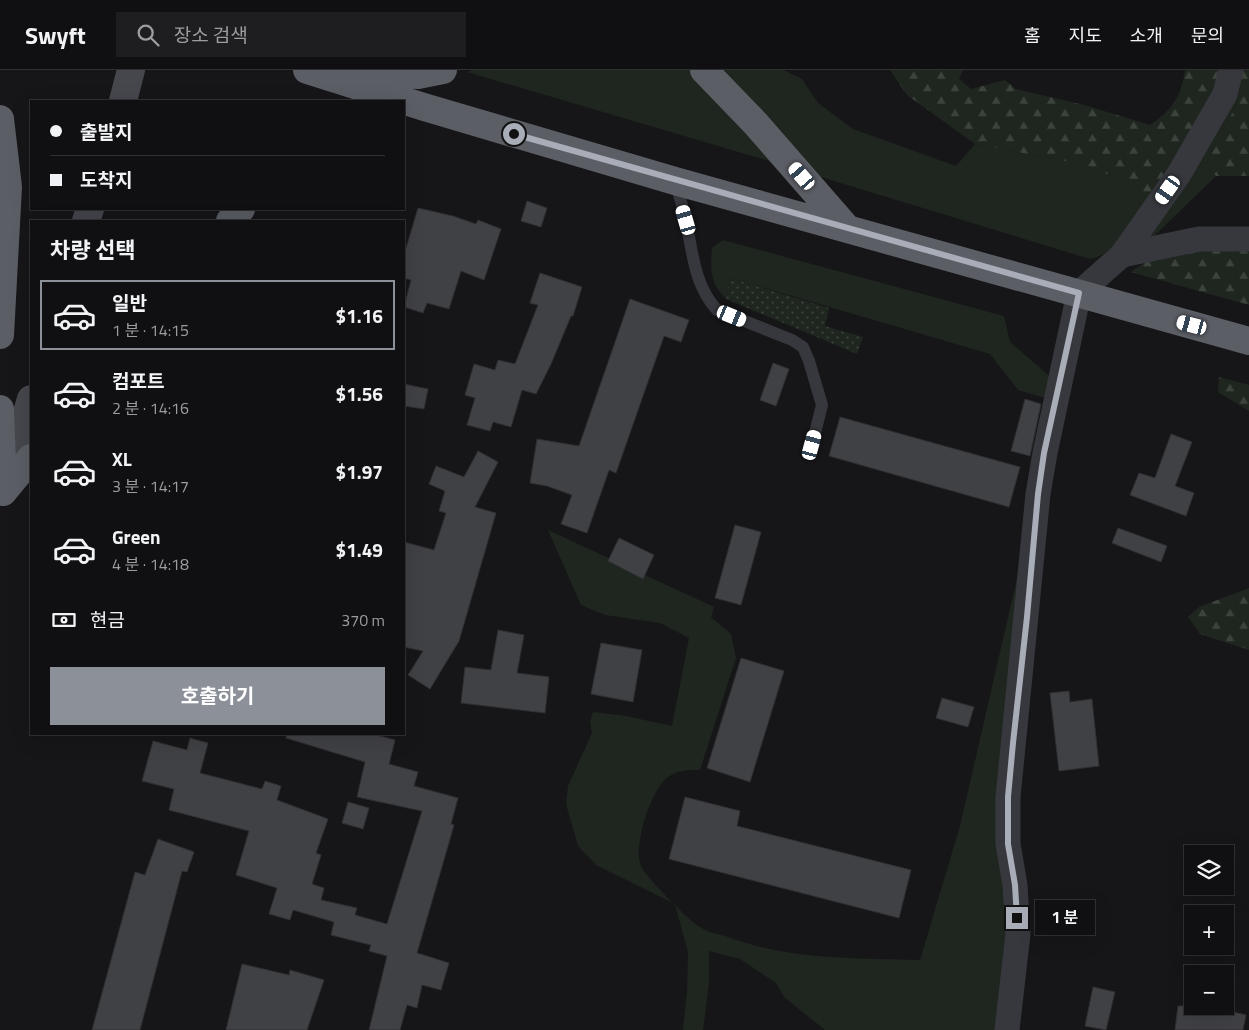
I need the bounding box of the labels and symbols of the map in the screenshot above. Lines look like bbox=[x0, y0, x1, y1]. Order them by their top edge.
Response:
route start bbox=[503, 123, 525, 145]
car bbox=[786, 160, 817, 192]
car bbox=[1153, 173, 1182, 207]
car bbox=[674, 204, 697, 236]
car bbox=[715, 303, 748, 329]
car bbox=[1175, 314, 1208, 336]
car bbox=[800, 429, 823, 461]
callout: 1 분 bbox=[1034, 900, 1094, 936]
route end bbox=[1006, 907, 1028, 929]

